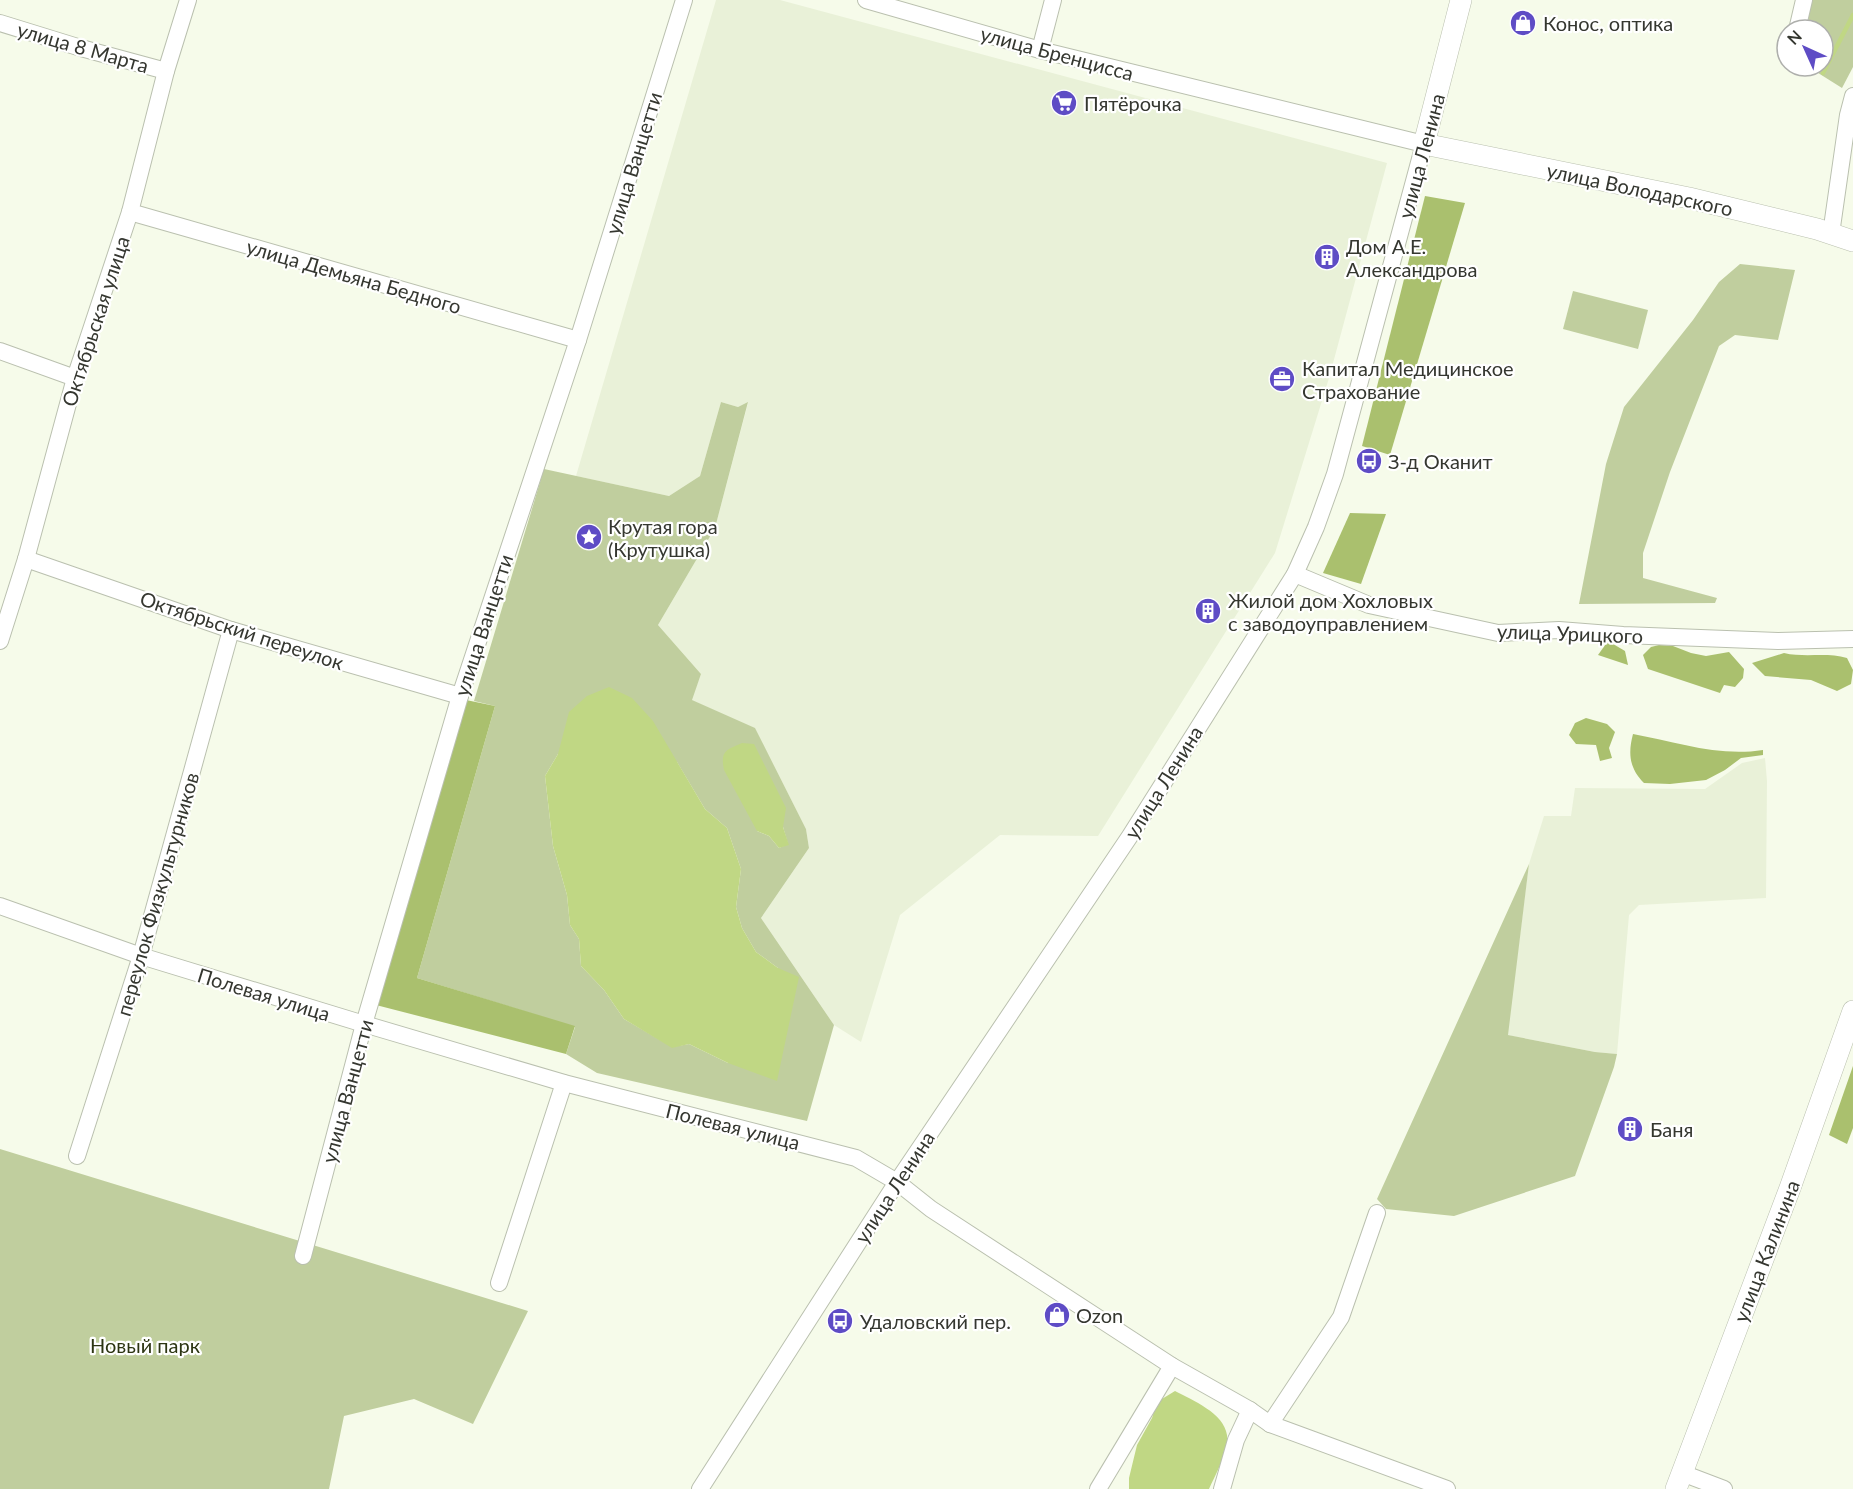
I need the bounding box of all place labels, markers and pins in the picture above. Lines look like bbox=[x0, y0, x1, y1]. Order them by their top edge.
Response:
shop icon: Конос, оптика bbox=[1508, 8, 1538, 38]
place label: Конос, оптика bbox=[1543, 11, 1673, 35]
supermarket icon: Пятёрочка bbox=[1049, 88, 1079, 118]
place label: Пятёрочка bbox=[1084, 91, 1182, 115]
place label: Дом А.Е. Александрова bbox=[1346, 234, 1477, 281]
building icon: Дом А.Е. Александрова bbox=[1312, 242, 1342, 272]
place label: Капитал Медицинское Страхование bbox=[1302, 356, 1514, 403]
office icon: Капитал Медицинское Страхование bbox=[1267, 364, 1297, 394]
bus stop icon: З-д Оканит bbox=[1354, 446, 1384, 476]
place label: З-д Оканит bbox=[1388, 449, 1493, 473]
place label: Крутая гора (Крутушка) bbox=[608, 514, 718, 561]
place icon: Крутая гора (Крутушка) bbox=[574, 522, 604, 552]
place label: Жилой дом Хохловых с заводоуправлением bbox=[1228, 588, 1433, 635]
building icon: Жилой дом Хохловых с заводоуправлением bbox=[1193, 596, 1223, 626]
building icon: Баня bbox=[1615, 1114, 1645, 1144]
place label: Баня bbox=[1650, 1117, 1693, 1141]
shop icon: Ozon bbox=[1042, 1300, 1072, 1330]
place label: Ozon bbox=[1076, 1303, 1123, 1327]
bus stop icon: Удаловский пер. bbox=[825, 1306, 855, 1336]
place label: Удаловский пер. bbox=[860, 1309, 1011, 1333]

